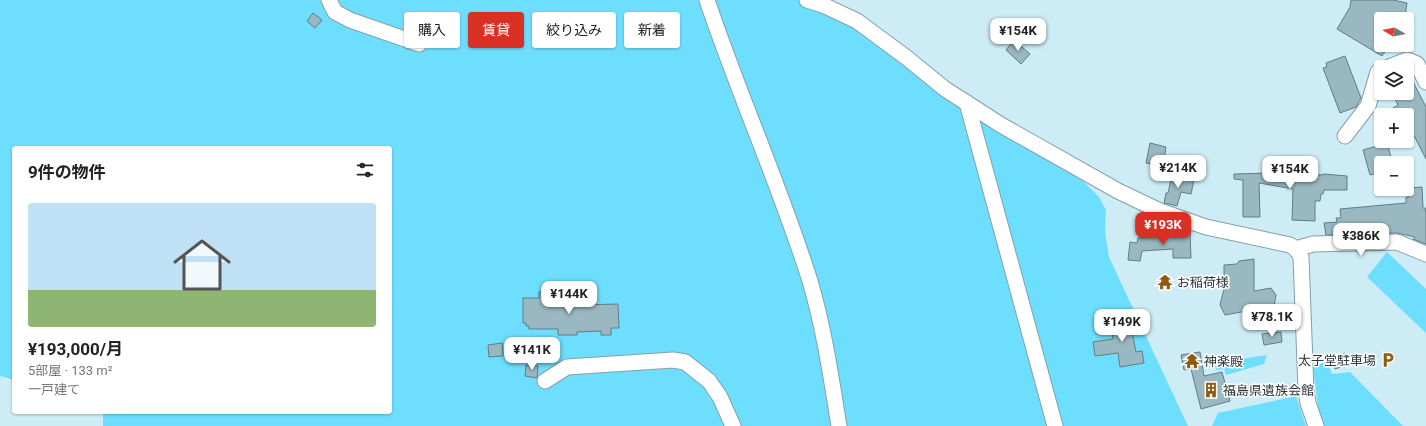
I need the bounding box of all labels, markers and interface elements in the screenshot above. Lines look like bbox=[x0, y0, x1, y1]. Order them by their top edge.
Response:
chip: 購入 bbox=[404, 12, 460, 48]
chip: 賃貸 bbox=[468, 12, 524, 48]
chip: 絞り込み bbox=[532, 12, 616, 48]
chip: 新着 bbox=[624, 12, 680, 48]
north arrow bbox=[1374, 12, 1414, 52]
map controls bbox=[1374, 12, 1414, 196]
pin: ¥154K bbox=[990, 18, 1046, 52]
text: ¥154K bbox=[999, 23, 1037, 38]
button: layers bbox=[1374, 60, 1414, 100]
button: + bbox=[1374, 108, 1414, 148]
pin: ¥214K bbox=[1150, 155, 1206, 189]
pin: ¥154K bbox=[1262, 156, 1318, 190]
button: − bbox=[1374, 156, 1414, 196]
icon: filters bbox=[354, 159, 376, 181]
text: ¥214K bbox=[1159, 160, 1197, 175]
text: ¥154K bbox=[1271, 161, 1309, 176]
text: 9件の物件 bbox=[28, 162, 106, 182]
pin: ¥193K bbox=[1135, 212, 1191, 246]
text: ¥193K bbox=[1144, 217, 1182, 232]
pin: ¥386K bbox=[1333, 223, 1389, 257]
text: ¥386K bbox=[1342, 228, 1380, 243]
icon: home bbox=[166, 229, 238, 301]
temple icon: お稲荷様 bbox=[1156, 273, 1174, 291]
place label: お稲荷様 bbox=[1177, 275, 1229, 290]
pin: ¥144K bbox=[541, 281, 597, 315]
text: ¥144K bbox=[550, 286, 588, 301]
pin: ¥78.1K bbox=[1239, 304, 1305, 338]
pin: ¥149K bbox=[1094, 309, 1150, 343]
text: ¥78.1K bbox=[1251, 309, 1293, 324]
text: ¥149K bbox=[1103, 314, 1141, 329]
pin: ¥141K bbox=[504, 337, 560, 371]
text: ¥193,000/月 bbox=[28, 339, 123, 359]
text: ¥141K bbox=[513, 342, 551, 357]
parking icon: 太子堂駐車場 bbox=[1379, 351, 1397, 369]
temple icon: 神楽殿 bbox=[1183, 352, 1201, 370]
place label: 太子堂駐車場 bbox=[1298, 353, 1376, 368]
place label: 神楽殿 bbox=[1204, 354, 1243, 369]
text: 5部屋 · 133 m² bbox=[28, 363, 112, 378]
building icon: 福島県遺族会館 bbox=[1202, 381, 1220, 399]
text: 一戸建て bbox=[28, 382, 80, 397]
place label: 福島県遺族会館 bbox=[1223, 383, 1314, 398]

